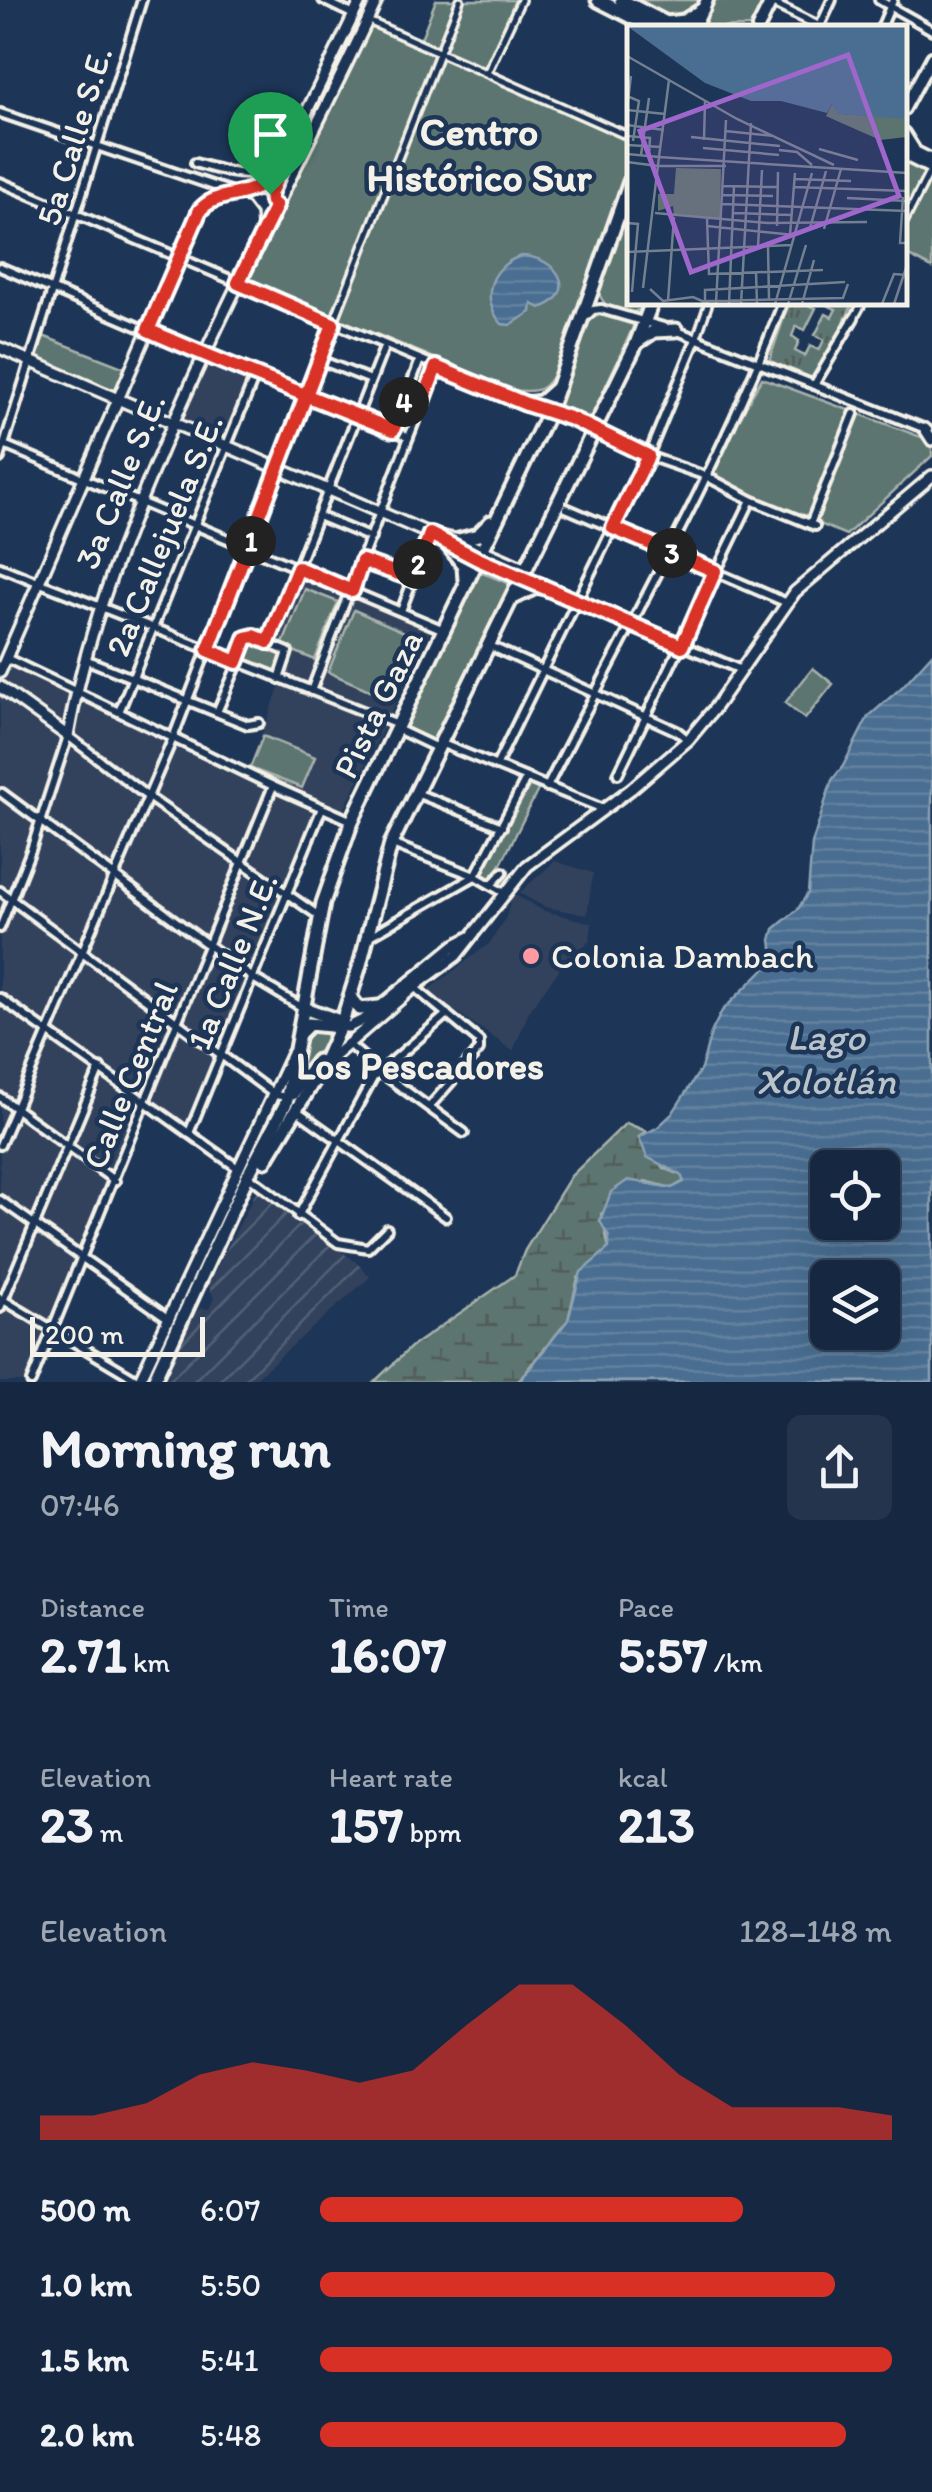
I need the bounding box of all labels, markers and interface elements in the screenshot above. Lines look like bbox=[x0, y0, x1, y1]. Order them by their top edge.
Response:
inset map bbox=[627, 25, 907, 305]
street label: 5a Calle S.E. bbox=[27, 41, 121, 231]
pin bbox=[228, 92, 313, 195]
icon: arrive bbox=[243, 107, 298, 162]
district label: Centro Histórico Sur bbox=[366, 107, 592, 201]
pin: 4 bbox=[379, 377, 429, 427]
text: 4 bbox=[396, 385, 412, 419]
street label: 3a Calle S.E. bbox=[66, 387, 174, 575]
street label: 2a Callejuela S.E. bbox=[96, 408, 232, 662]
pin: 1 bbox=[226, 516, 276, 566]
text: 1 bbox=[245, 524, 258, 558]
pin: 3 bbox=[647, 528, 697, 578]
text: 3 bbox=[664, 536, 680, 570]
pin: 2 bbox=[393, 539, 443, 589]
text: 2 bbox=[411, 547, 425, 581]
street label: Pista Gaza bbox=[324, 623, 432, 785]
street label: 1a Calle N.E. bbox=[178, 867, 286, 1055]
place label: Colonia Dambach bbox=[551, 935, 814, 977]
marker: Colonia Dambach bbox=[520, 945, 542, 967]
street label: Calle Central bbox=[73, 975, 187, 1175]
water label: Lago Xolotlán bbox=[756, 1014, 896, 1104]
district label: Los Pescadores bbox=[296, 1043, 544, 1089]
map controls bbox=[810, 1150, 900, 1350]
button: locate bbox=[810, 1150, 900, 1240]
button: layers bbox=[810, 1260, 900, 1350]
scale bar bbox=[30, 1312, 205, 1356]
text: 200 m bbox=[45, 1317, 124, 1351]
text: Morning run bbox=[40, 1415, 331, 1481]
button: share bbox=[787, 1415, 892, 1520]
text: 07:46 bbox=[40, 1486, 120, 1524]
text: Distance bbox=[40, 1590, 145, 1624]
text: Time bbox=[329, 1590, 389, 1624]
text: Pace bbox=[618, 1590, 674, 1624]
text: 2.71 bbox=[40, 1624, 127, 1685]
text: 16:07 bbox=[329, 1624, 447, 1685]
text: 5:57 bbox=[618, 1624, 708, 1685]
text: km bbox=[127, 1645, 170, 1679]
text: /km bbox=[708, 1645, 763, 1679]
text: Elevation bbox=[40, 1760, 151, 1794]
text: Heart rate bbox=[329, 1760, 453, 1794]
text: kcal bbox=[618, 1760, 668, 1794]
text: 23 bbox=[40, 1794, 94, 1855]
text: 157 bbox=[329, 1794, 403, 1855]
text: 213 bbox=[618, 1794, 695, 1855]
text: m bbox=[94, 1815, 123, 1849]
text: bpm bbox=[403, 1815, 462, 1849]
text: Elevation bbox=[40, 1912, 167, 1950]
text: 128–148 m bbox=[739, 1912, 892, 1950]
text: 500 m bbox=[40, 2191, 130, 2229]
text: 6:07 bbox=[200, 2191, 260, 2229]
text: 1.0 km bbox=[40, 2266, 132, 2304]
text: 5:50 bbox=[200, 2266, 261, 2304]
text: 1.5 km bbox=[40, 2341, 129, 2379]
text: 5:41 bbox=[200, 2341, 259, 2379]
text: 2.0 km bbox=[40, 2416, 134, 2454]
text: 5:48 bbox=[200, 2416, 261, 2454]

